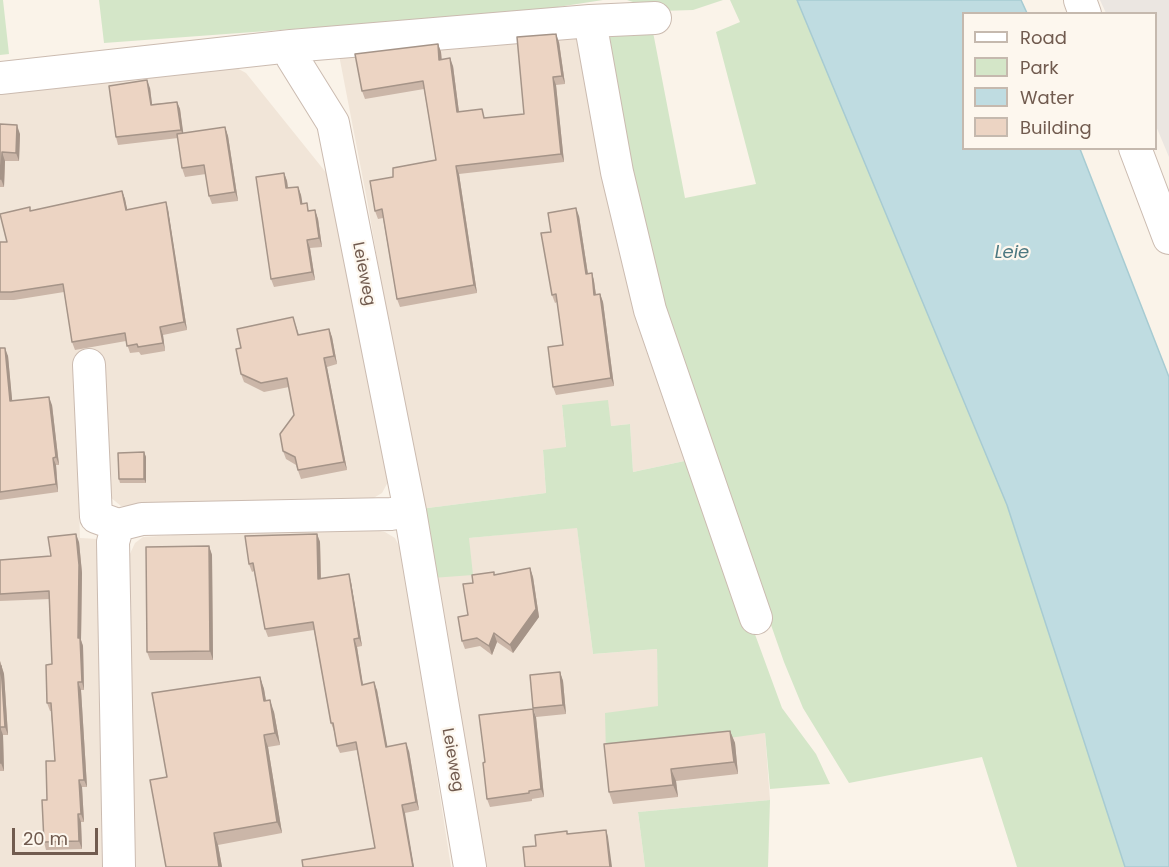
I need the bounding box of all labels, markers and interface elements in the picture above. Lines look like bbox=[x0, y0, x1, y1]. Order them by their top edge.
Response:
legend bbox=[962, 12, 1157, 150]
text: Road bbox=[1020, 25, 1067, 50]
text: Park bbox=[1020, 55, 1059, 80]
text: Water bbox=[1020, 85, 1074, 110]
text: Building bbox=[1020, 115, 1092, 140]
street label: Leieweg bbox=[347, 240, 379, 308]
water label: Leie bbox=[995, 242, 1029, 264]
street label: Leieweg bbox=[437, 727, 467, 793]
scale bar bbox=[15, 816, 100, 854]
text: 20 m bbox=[23, 826, 68, 851]

